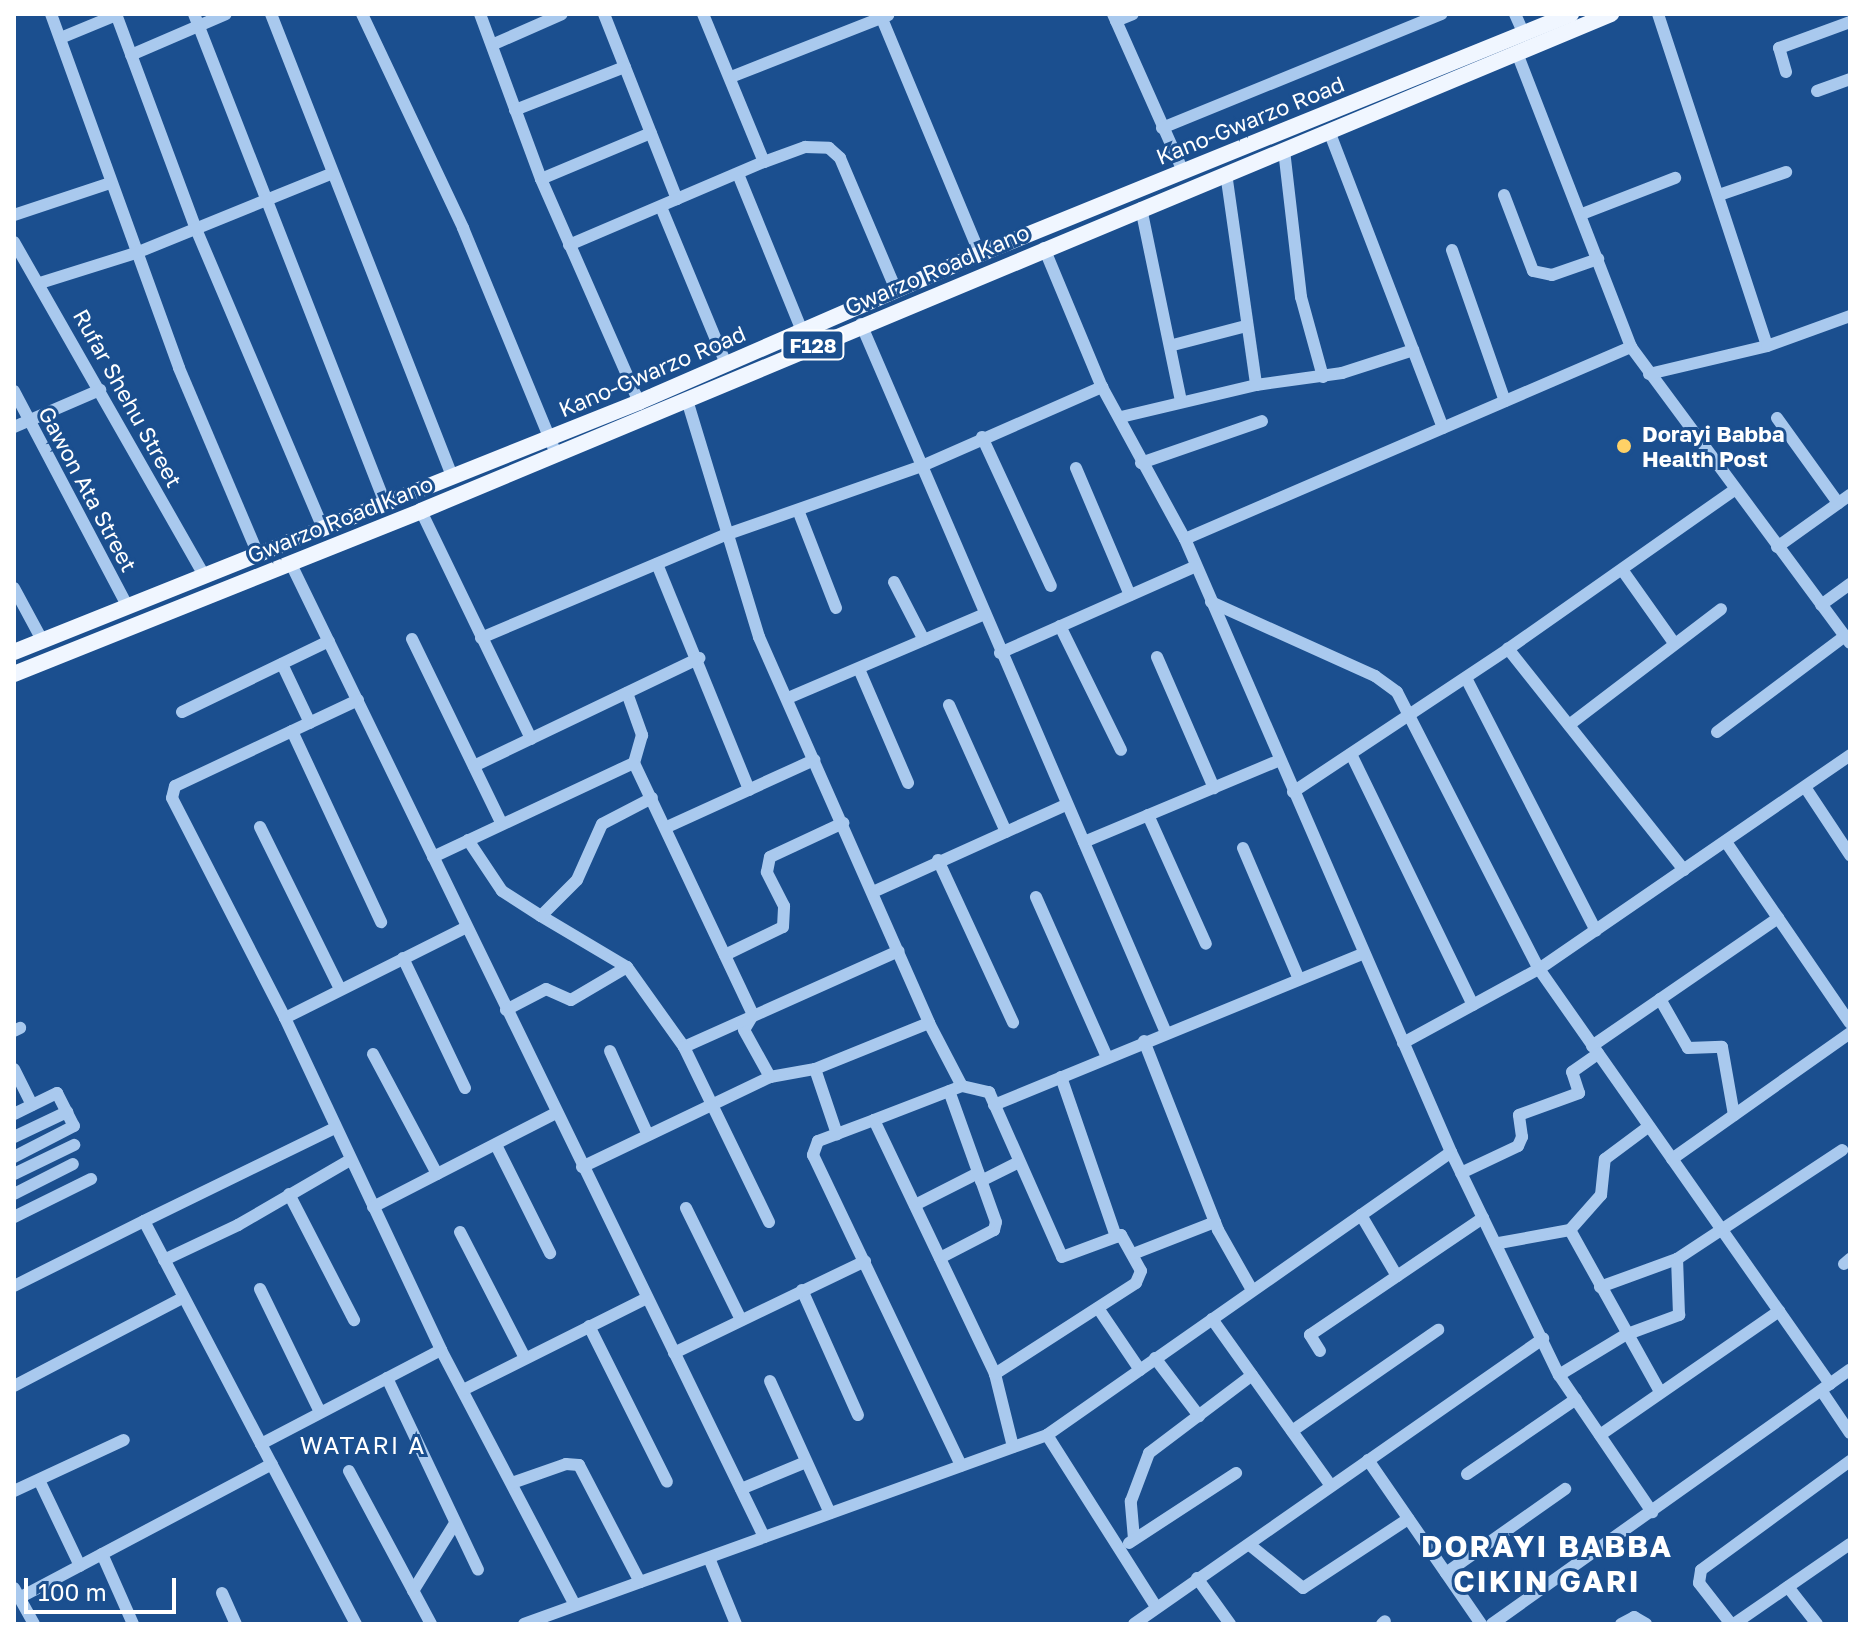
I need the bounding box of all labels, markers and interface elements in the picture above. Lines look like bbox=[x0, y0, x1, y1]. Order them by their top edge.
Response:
street label: Kano-Gwarzo Road bbox=[1152, 70, 1348, 170]
street label: Gwarzo Road Kano bbox=[841, 218, 1033, 320]
street label: Rufar Shehu Street bbox=[68, 304, 188, 492]
street label: Kano-Gwarzo Road bbox=[555, 320, 749, 422]
road number: F128 bbox=[781, 329, 845, 361]
street label: Gawon Ata Street bbox=[33, 402, 143, 576]
place label: Dorayi Babba Health Post bbox=[1642, 420, 1784, 472]
marker: Dorayi Babba Health Post bbox=[1613, 435, 1635, 457]
street label: Gwarzo Road Kano bbox=[243, 470, 437, 568]
district label: WATARI A bbox=[300, 1431, 426, 1459]
district label: DORAYI BABBA CIKIN GARI bbox=[1421, 1528, 1673, 1598]
scale bar bbox=[28, 1562, 180, 1612]
text: 100 m bbox=[38, 1577, 107, 1606]

